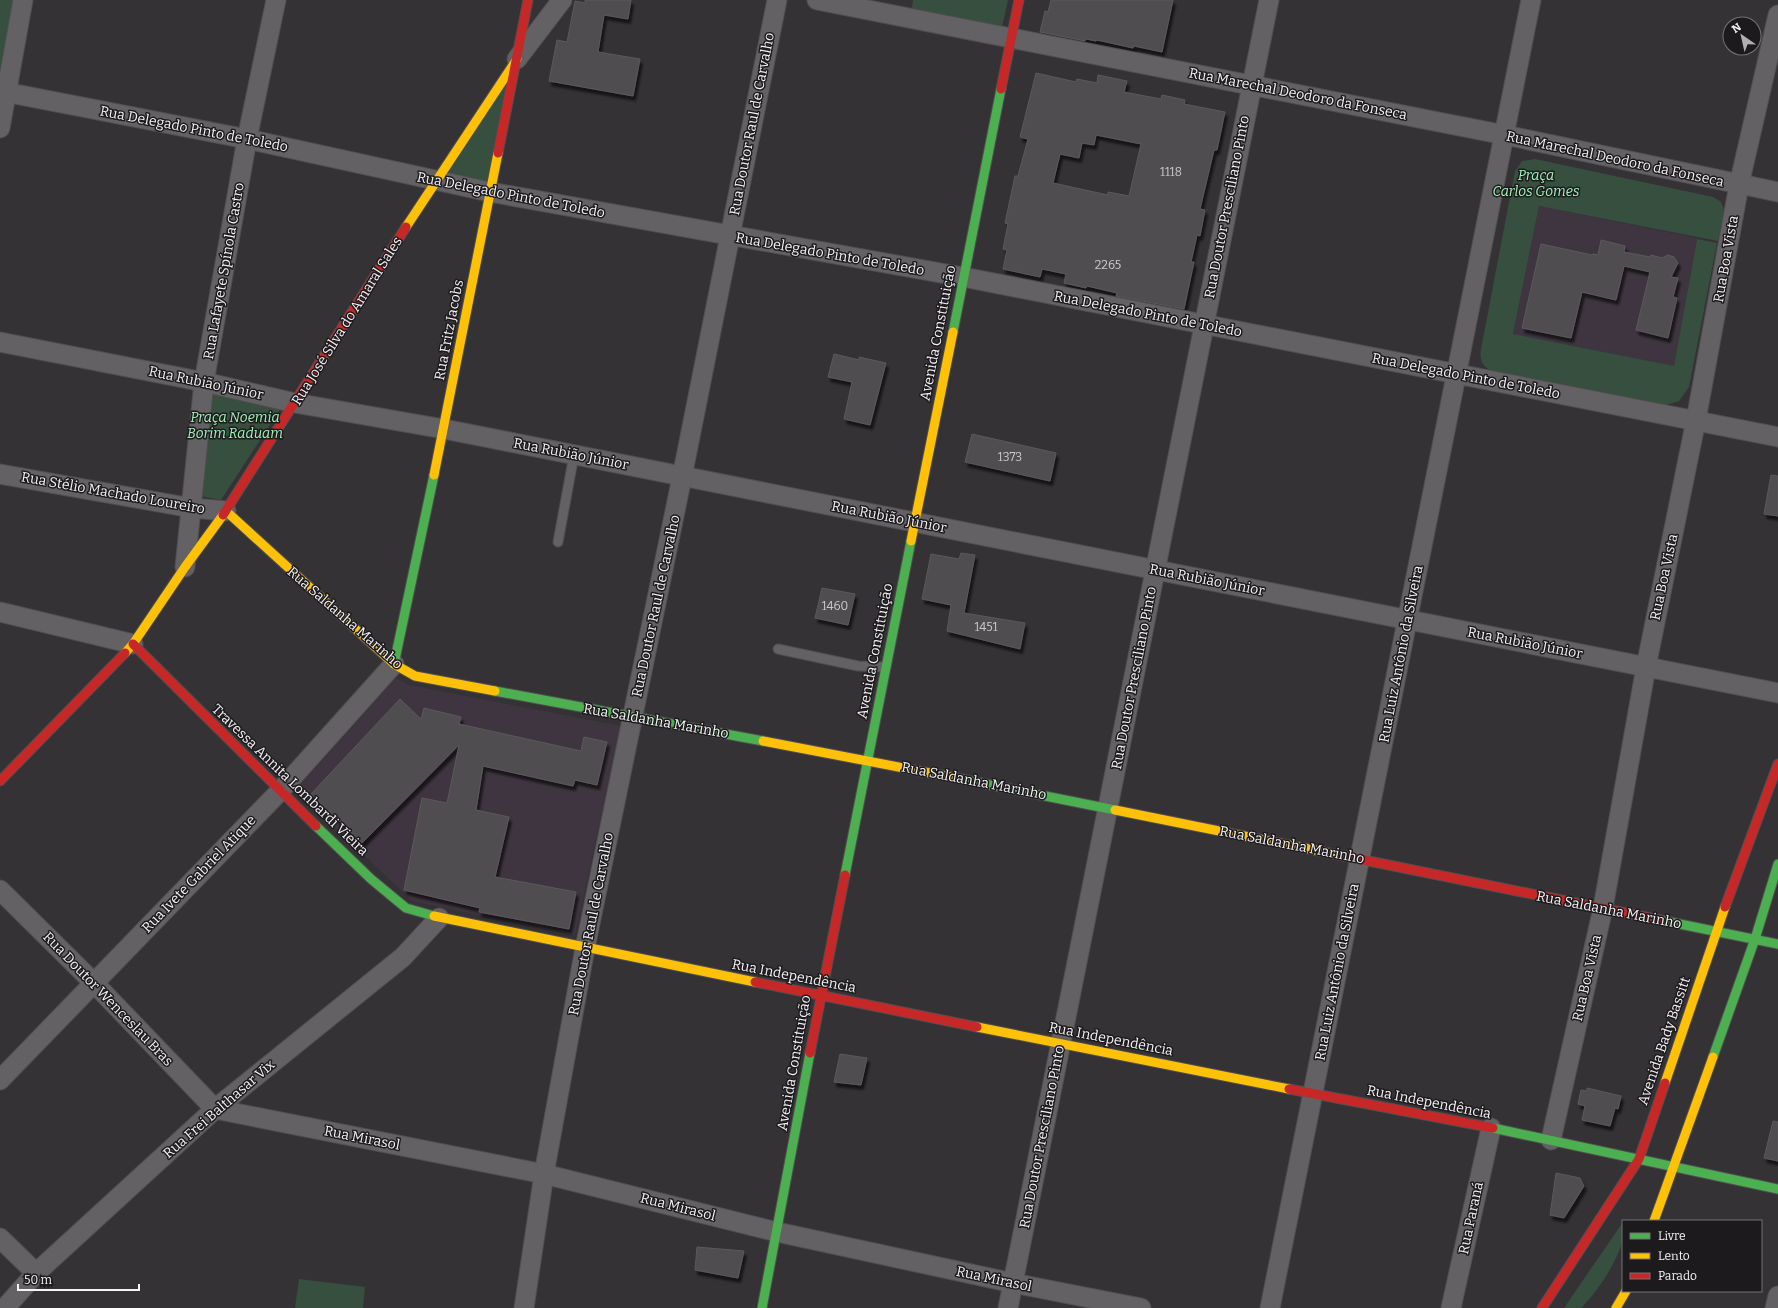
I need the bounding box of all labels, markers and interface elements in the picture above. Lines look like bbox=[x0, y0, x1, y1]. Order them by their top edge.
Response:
north arrow bbox=[1722, 16, 1762, 56]
text: N bbox=[1730, 20, 1744, 36]
street label: Rua Doutor Raul de Carvalho bbox=[726, 31, 778, 217]
street label: Rua Marechal Deodoro da Fonseca bbox=[1187, 64, 1409, 124]
street label: Rua Delegado Pinto de Toledo bbox=[99, 102, 289, 156]
street label: Rua Doutor Presciliano Pinto bbox=[1201, 114, 1253, 300]
street label: Rua Marechal Deodoro da Fonseca bbox=[1505, 128, 1726, 190]
house number: 1118 bbox=[1160, 165, 1182, 179]
park label: Praça Carlos Gomes bbox=[1492, 167, 1580, 200]
street label: Rua Delegado Pinto de Toledo bbox=[416, 168, 606, 222]
street label: Rua Lafayete Spínola Castro bbox=[200, 181, 248, 361]
street label: Rua Boa Vista bbox=[1710, 214, 1742, 304]
street label: Rua Delegado Pinto de Toledo bbox=[734, 229, 926, 279]
street label: Rua José Silva do Amaral Sales bbox=[288, 234, 406, 408]
house number: 2265 bbox=[1095, 258, 1121, 272]
street label: Avenida Constituição bbox=[917, 264, 959, 402]
street label: Rua Fritz Jacobs bbox=[431, 278, 467, 382]
street label: Rua Delegado Pinto de Toledo bbox=[1053, 287, 1243, 341]
street label: Rua Delegado Pinto de Toledo bbox=[1371, 349, 1561, 403]
street label: Rua Rubião Júnior bbox=[147, 363, 265, 403]
park label: Praça Noemia Borim Raduam bbox=[187, 409, 283, 442]
street label: Rua Rubião Júnior bbox=[512, 435, 630, 473]
house number: 1373 bbox=[998, 450, 1022, 464]
street label: Rua Stélio Machado Loureiro bbox=[20, 468, 206, 518]
street label: Rua Rubião Júnior bbox=[830, 498, 948, 536]
street label: Rua Doutor Raul de Carvalho bbox=[628, 513, 684, 699]
street label: Rua Boa Vista bbox=[1647, 532, 1682, 622]
street label: Rua Rubião Júnior bbox=[1148, 561, 1266, 599]
street label: Rua Saldanha Marinho bbox=[284, 563, 406, 673]
street label: Rua Luiz Antônio da Silveira bbox=[1375, 564, 1427, 744]
street label: Avenida Constituição bbox=[854, 582, 896, 720]
street label: Rua Doutor Presciliano Pinto bbox=[1108, 585, 1160, 771]
house number: 1460 bbox=[822, 599, 848, 613]
house number: 1451 bbox=[974, 620, 998, 634]
street label: Rua Rubião Júnior bbox=[1466, 624, 1584, 662]
street label: Rua Saldanha Marinho bbox=[582, 700, 730, 742]
street label: Travessa Annita Lombardi Vieira bbox=[208, 701, 372, 860]
street label: Rua Saldanha Marinho bbox=[900, 759, 1048, 803]
street label: Rua Ivete Gabriel Atique bbox=[139, 812, 259, 936]
street label: Rua Saldanha Marinho bbox=[1218, 823, 1366, 867]
street label: Rua Doutor Raul de Carvalho bbox=[565, 831, 617, 1017]
street label: Rua Luiz Antônio da Silveira bbox=[1311, 882, 1363, 1062]
street label: Rua Saldanha Marinho bbox=[1535, 888, 1683, 932]
street label: Rua Doutor Wenceslau Bras bbox=[39, 928, 177, 1070]
street label: Rua Boa Vista bbox=[1569, 933, 1605, 1023]
street label: Rua Independência bbox=[730, 956, 858, 996]
street label: Avenida Bady Bassitt bbox=[1634, 975, 1694, 1107]
street label: Avenida Constituição bbox=[774, 994, 814, 1132]
street label: Rua Independência bbox=[1047, 1019, 1175, 1059]
street label: Rua Doutor Presciliano Pinto bbox=[1016, 1044, 1068, 1230]
street label: Rua Frei Balthasar Vix bbox=[160, 1056, 278, 1162]
street label: Rua Independência bbox=[1365, 1082, 1493, 1122]
street label: Rua Mirasol bbox=[323, 1122, 401, 1154]
street label: Rua Paraná bbox=[1455, 1180, 1487, 1256]
street label: Rua Mirasol bbox=[639, 1189, 717, 1225]
legend bbox=[1622, 1220, 1762, 1292]
text: Livre bbox=[1658, 1229, 1686, 1243]
text: Lento bbox=[1658, 1249, 1690, 1263]
street label: Rua Mirasol bbox=[955, 1263, 1033, 1295]
scale bar bbox=[18, 1266, 139, 1292]
text: Parado bbox=[1658, 1269, 1697, 1283]
text: 50 m bbox=[24, 1273, 53, 1287]

